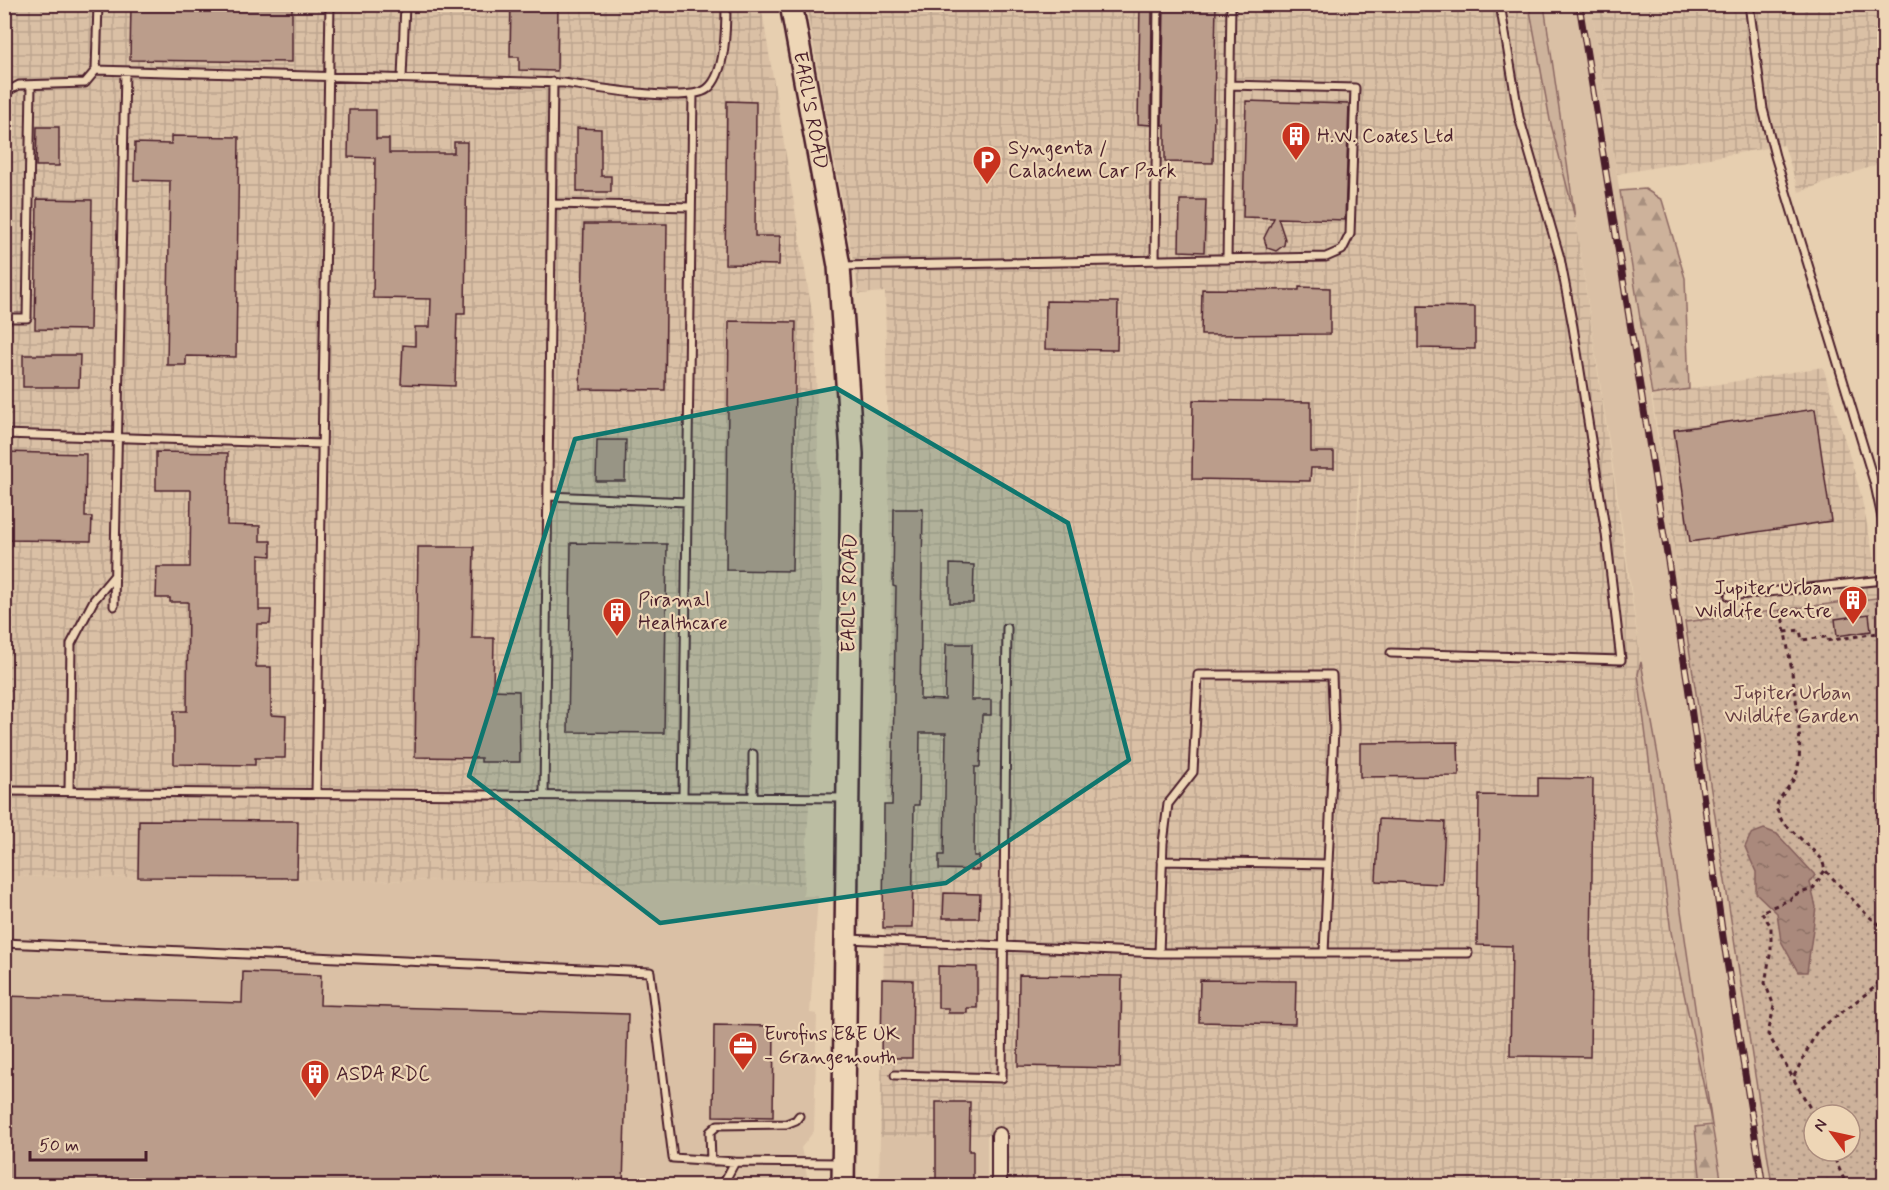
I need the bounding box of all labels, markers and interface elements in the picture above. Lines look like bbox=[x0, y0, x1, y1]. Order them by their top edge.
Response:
street label: EARL'S ROAD bbox=[786, 49, 834, 171]
building icon: H.W. Coates Ltd bbox=[1280, 120, 1312, 162]
place label: H.W. Coates Ltd bbox=[1317, 123, 1454, 150]
place label: Syngenta / Calachem Car Park bbox=[1008, 135, 1176, 185]
parking icon: Syngenta / Calachem Car Park bbox=[971, 144, 1003, 186]
street label: EARL'S ROAD bbox=[835, 533, 865, 653]
place label: Jupiter Urban Wildlife Centre bbox=[1695, 575, 1832, 625]
building icon: Jupiter Urban Wildlife Centre bbox=[1837, 584, 1869, 626]
place label: Piramal Healthcare bbox=[638, 587, 728, 637]
building icon: Piramal Healthcare bbox=[601, 596, 633, 638]
park label: Jupiter Urban Wildlife Garden bbox=[1725, 680, 1859, 730]
place label: Eurofins E&E UK - Grangemouth bbox=[764, 1021, 900, 1071]
office icon: Eurofins E&E UK - Grangemouth bbox=[727, 1030, 759, 1072]
building icon: ASDA RDC bbox=[299, 1058, 331, 1100]
place label: ASDA RDC bbox=[336, 1061, 430, 1088]
north arrow bbox=[1802, 1103, 1862, 1163]
text: N bbox=[1809, 1115, 1832, 1136]
scale bar bbox=[30, 1124, 146, 1162]
text: 50 m bbox=[39, 1134, 79, 1158]

